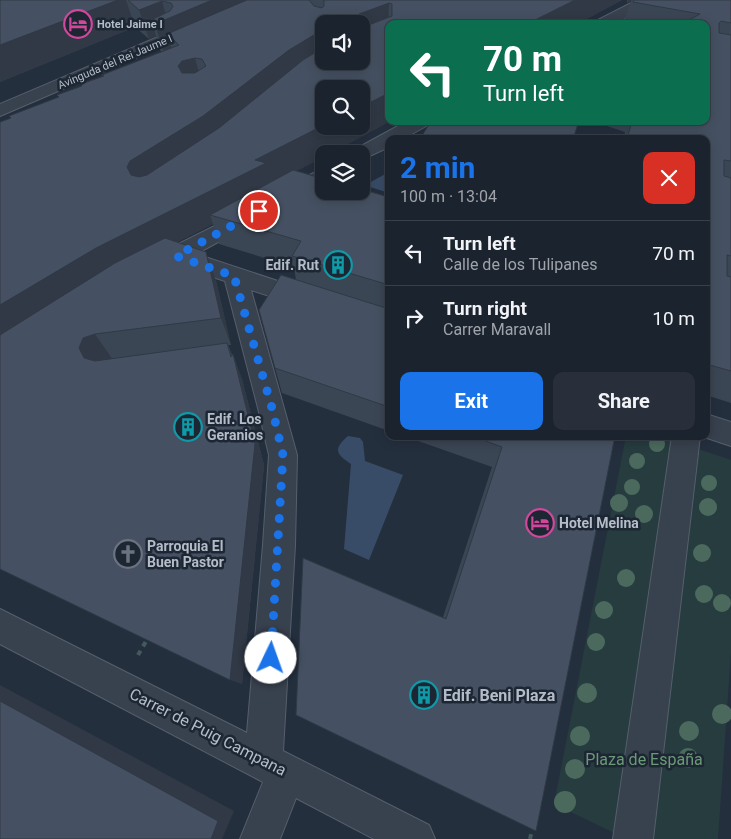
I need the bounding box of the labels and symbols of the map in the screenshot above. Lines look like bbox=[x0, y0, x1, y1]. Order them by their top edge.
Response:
hotel icon: Hotel Jaime I bbox=[63, 9, 93, 39]
place label: Hotel Jaime I bbox=[97, 18, 163, 31]
street label: Avinguda del Rei Jaume I bbox=[56, 32, 174, 92]
pin bbox=[238, 190, 280, 232]
building icon: Edif. Rut bbox=[323, 250, 353, 280]
place label: Edif. Rut bbox=[266, 257, 319, 273]
place label: Edif. Los Geranios bbox=[207, 411, 263, 443]
building icon: Edif. Los Geranios bbox=[173, 412, 203, 442]
hotel icon: Hotel Melina bbox=[525, 508, 555, 538]
place label: Hotel Melina bbox=[559, 515, 639, 531]
place label: Parroquia El Buen Pastor bbox=[147, 538, 224, 570]
church icon: Parroquia El Buen Pastor bbox=[113, 539, 143, 569]
position arrow bbox=[244, 631, 296, 683]
building icon: Edif. Beni Plaza bbox=[409, 680, 439, 710]
street label: Carrer de Puig Campana bbox=[126, 684, 290, 780]
place label: Edif. Beni Plaza bbox=[443, 686, 556, 705]
park label: Plaza de España bbox=[585, 750, 703, 769]

